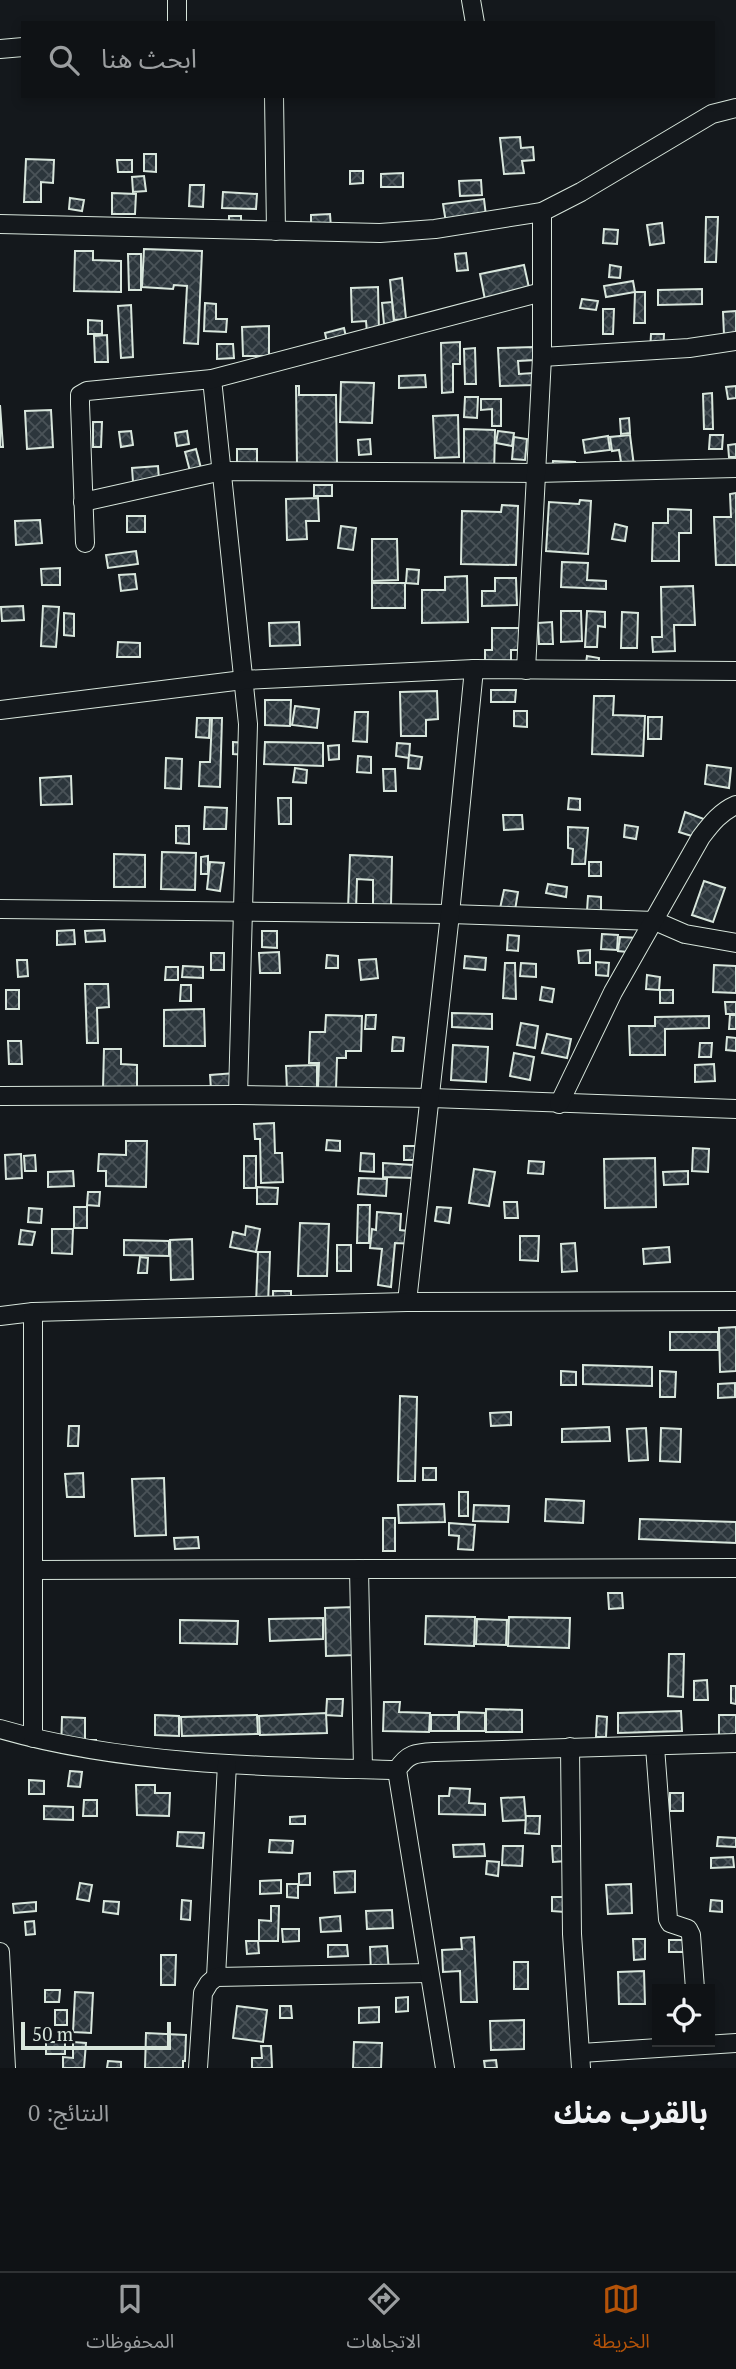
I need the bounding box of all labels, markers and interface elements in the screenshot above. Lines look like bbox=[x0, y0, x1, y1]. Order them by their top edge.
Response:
search box bbox=[21, 21, 715, 98]
icon: search bbox=[45, 41, 83, 79]
text: ابحث هنا bbox=[101, 41, 197, 75]
map controls bbox=[652, 1984, 715, 2047]
button: locate bbox=[652, 1984, 715, 2047]
scale bar bbox=[21, 2019, 172, 2051]
text: 50 m bbox=[32, 2021, 73, 2046]
text: بالقرب منك bbox=[554, 2092, 708, 2132]
text: النتائج: 0 bbox=[28, 2097, 109, 2128]
tab: المحفوظات bbox=[86, 2280, 174, 2362]
tab: الاتجاهات bbox=[347, 2280, 421, 2362]
tab: الخريطة bbox=[593, 2280, 650, 2362]

